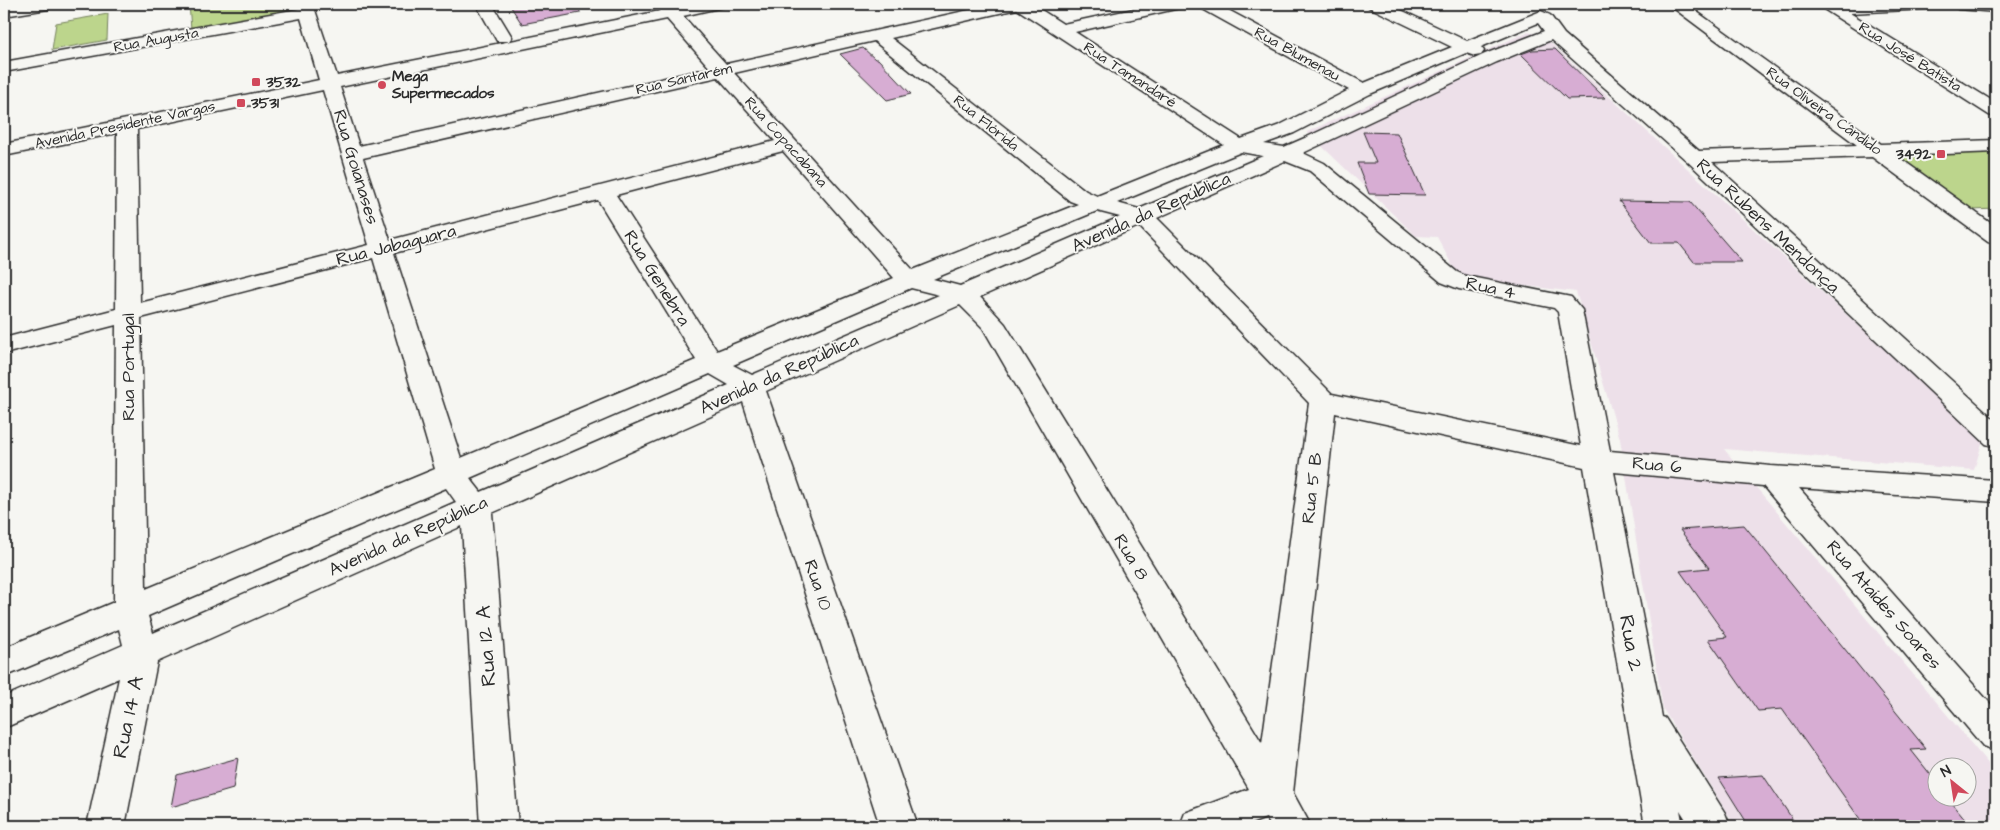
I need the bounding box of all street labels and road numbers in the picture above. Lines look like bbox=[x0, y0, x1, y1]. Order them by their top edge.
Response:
street label: Rua José Batista bbox=[1854, 17, 1966, 97]
street label: Rua Augusta bbox=[112, 22, 201, 59]
street label: Rua Blumenau bbox=[1250, 22, 1344, 86]
street label: Rua Tamandaré bbox=[1079, 37, 1181, 113]
street label: Rua Santarém bbox=[634, 58, 735, 100]
street label: Rua Oliveira Cândido bbox=[1762, 62, 1887, 161]
street label: Rua Flórida bbox=[949, 90, 1024, 156]
street label: Rua Copacabana bbox=[740, 92, 833, 192]
street label: Avenida Presidente Vargas bbox=[33, 95, 218, 155]
street label: Rua Goianases bbox=[327, 107, 385, 227]
street label: Rua Rubens Mendonça bbox=[1691, 153, 1845, 299]
street label: Avenida da República bbox=[1068, 166, 1234, 258]
street label: Rua Jabaguara bbox=[333, 218, 459, 273]
street label: Rua Genebra bbox=[618, 225, 696, 331]
street label: Rua 4 bbox=[1464, 271, 1518, 305]
street label: Rua Portugal bbox=[116, 313, 142, 421]
street label: Avenida da República bbox=[696, 328, 862, 420]
street label: Rua 6 bbox=[1631, 450, 1683, 480]
street label: Rua 5 B bbox=[1295, 451, 1329, 525]
street label: Avenida da República bbox=[325, 490, 491, 582]
street label: Rua 8 bbox=[1107, 529, 1155, 585]
street label: Rua Ataídes Soares bbox=[1821, 535, 1947, 675]
street label: Rua 10 bbox=[798, 556, 838, 614]
street label: Rua 12 A bbox=[469, 604, 503, 688]
street label: Rua 2 bbox=[1612, 613, 1650, 673]
street label: Rua 14 A bbox=[105, 673, 151, 761]

